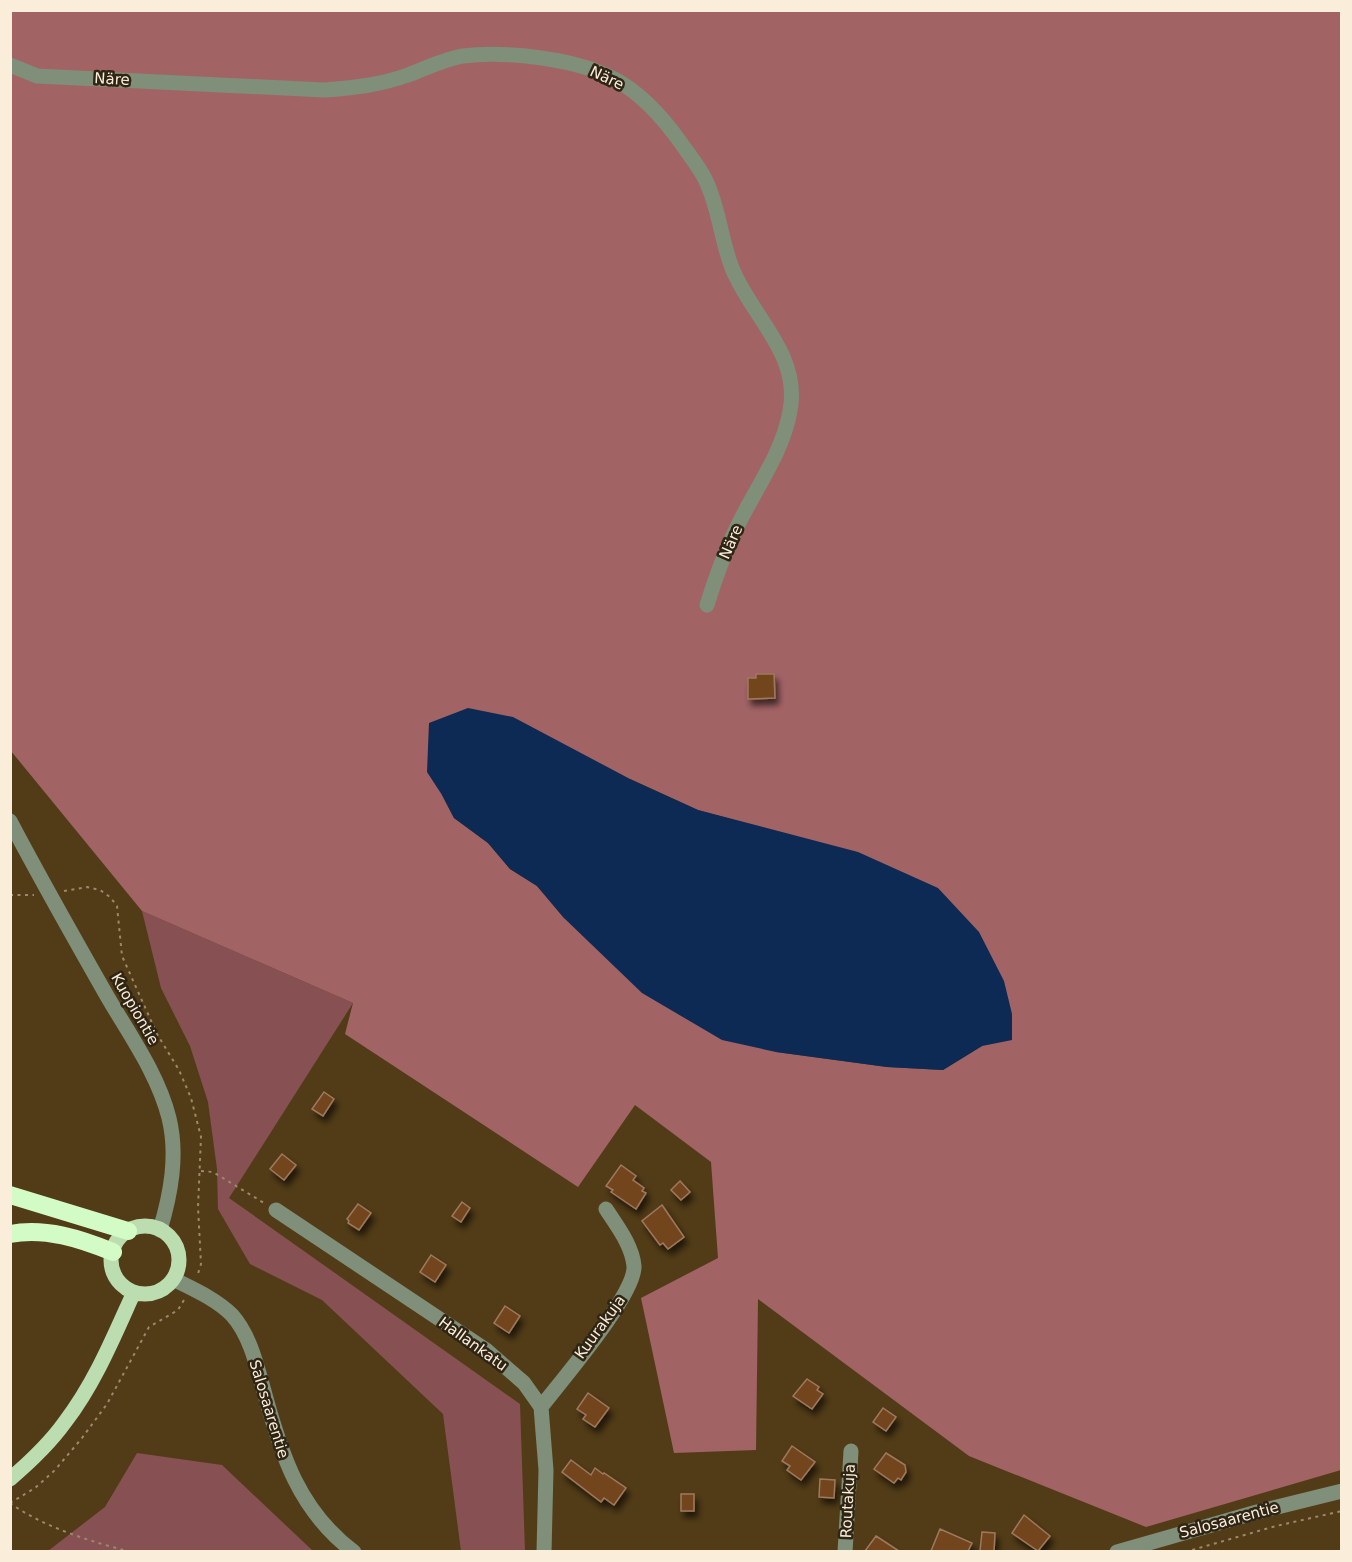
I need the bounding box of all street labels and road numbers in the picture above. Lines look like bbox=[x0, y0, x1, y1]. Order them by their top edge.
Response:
street label: Näre bbox=[587, 62, 627, 94]
street label: Näre bbox=[94, 69, 130, 89]
street label: Näre bbox=[716, 522, 746, 562]
street label: Kuopiontie bbox=[107, 970, 163, 1048]
street label: Kuurakuja bbox=[571, 1292, 629, 1362]
street label: Hallankatu bbox=[435, 1313, 511, 1375]
street label: Salosaarentie bbox=[245, 1358, 293, 1460]
street label: Routakuja bbox=[837, 1463, 859, 1539]
street label: Salosaarentie bbox=[1177, 1498, 1281, 1542]

